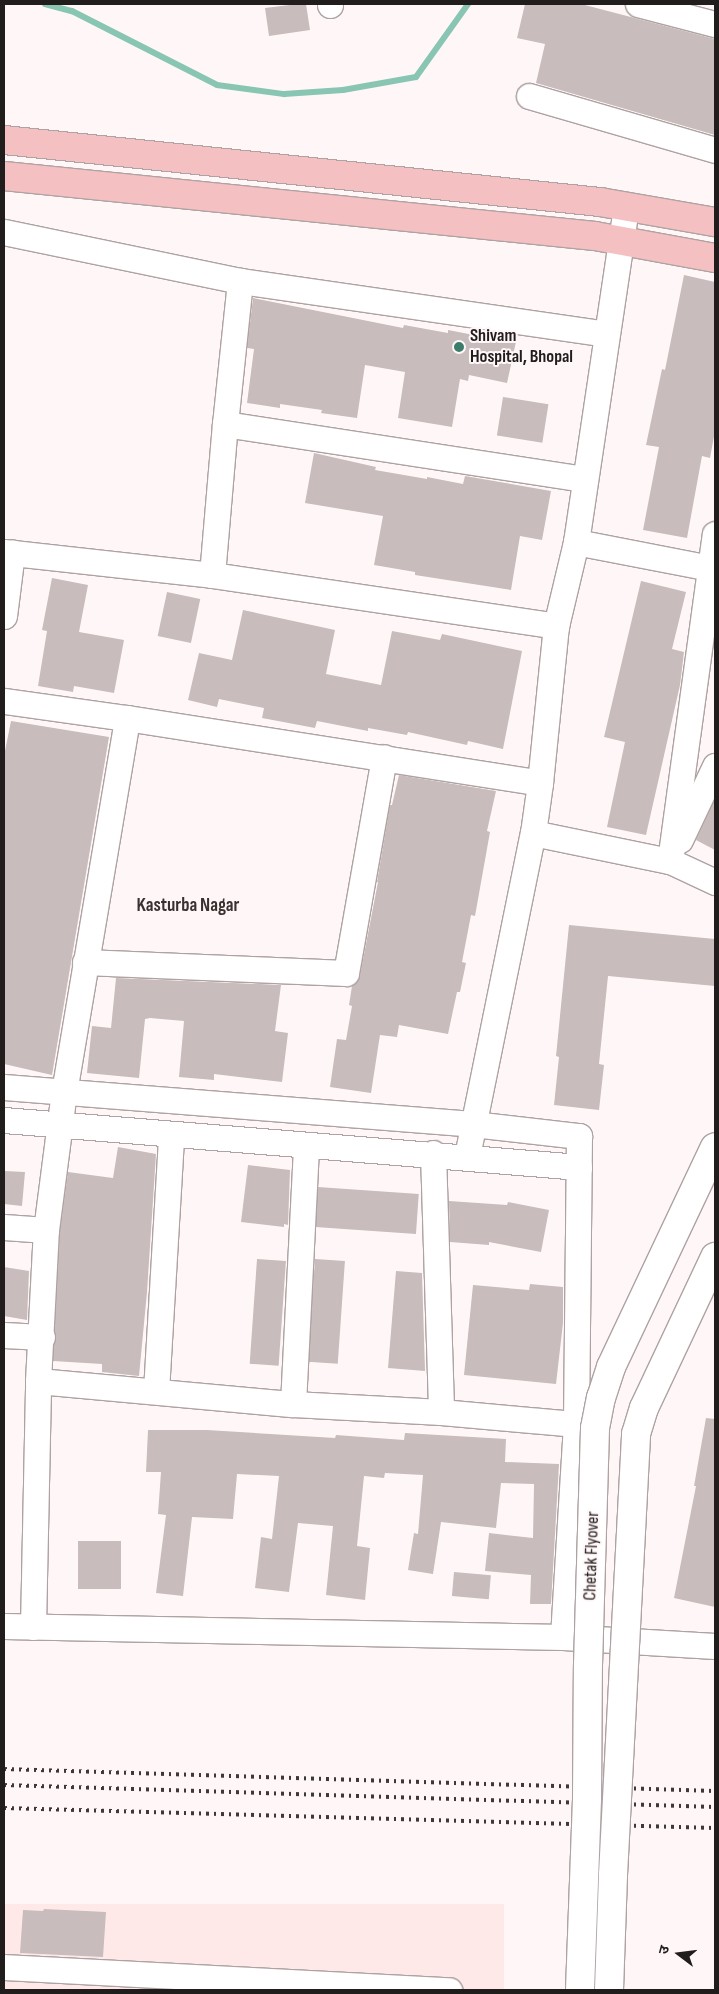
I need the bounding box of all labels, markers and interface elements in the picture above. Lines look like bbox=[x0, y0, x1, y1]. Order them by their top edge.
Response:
place label: Shivam Hospital, Bhopal bbox=[470, 326, 573, 368]
marker: Shivam Hospital, Bhopal bbox=[452, 340, 466, 354]
district label: Kasturba Nagar bbox=[137, 895, 239, 917]
street label: Chetak Flyover bbox=[580, 1511, 604, 1601]
north arrow bbox=[654, 1929, 704, 1979]
text: उ bbox=[655, 1944, 673, 1956]

